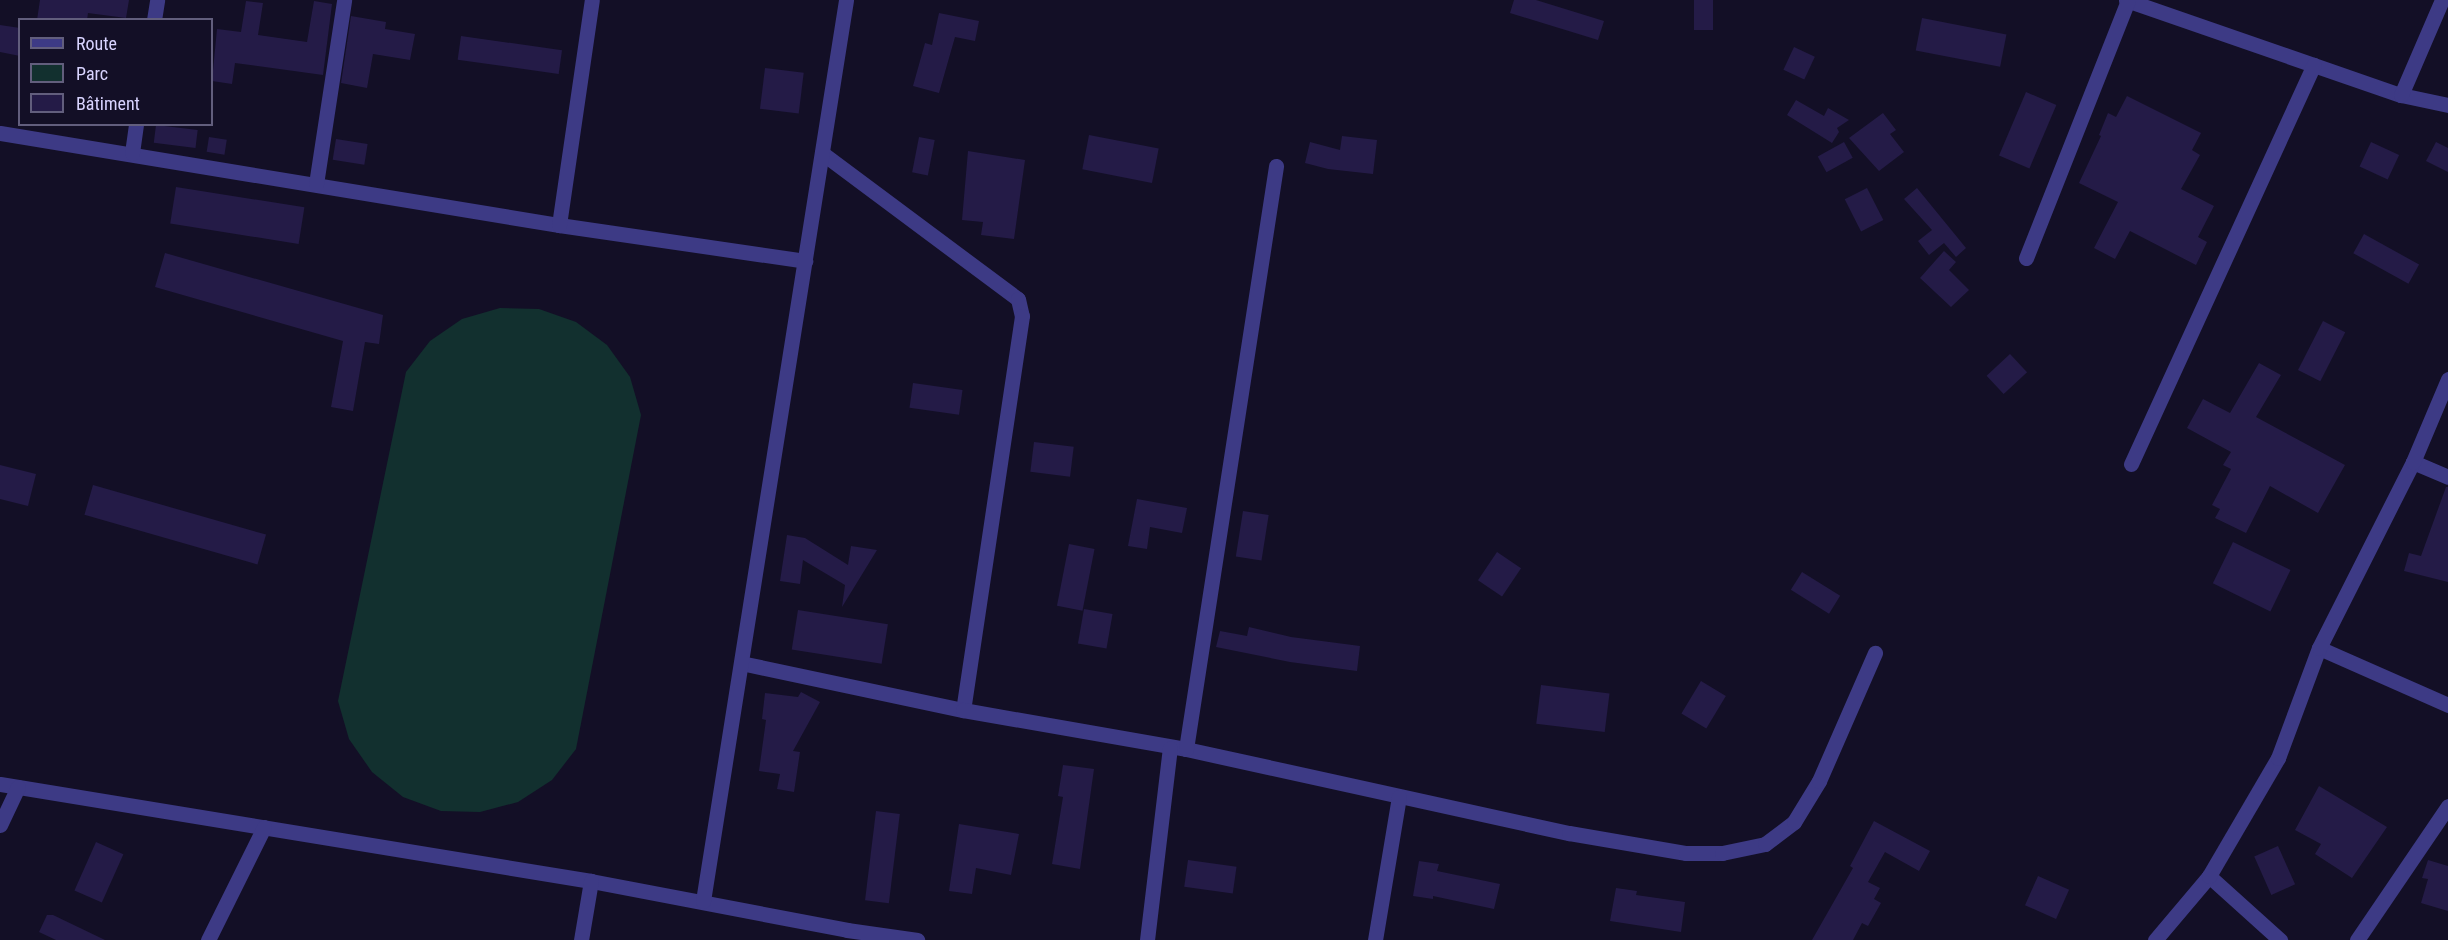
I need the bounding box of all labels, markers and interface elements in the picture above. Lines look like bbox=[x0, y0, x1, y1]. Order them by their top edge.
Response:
legend bbox=[18, 18, 213, 126]
text: Route bbox=[76, 33, 117, 54]
text: Parc bbox=[76, 63, 108, 84]
text: Bâtiment bbox=[76, 93, 140, 114]

